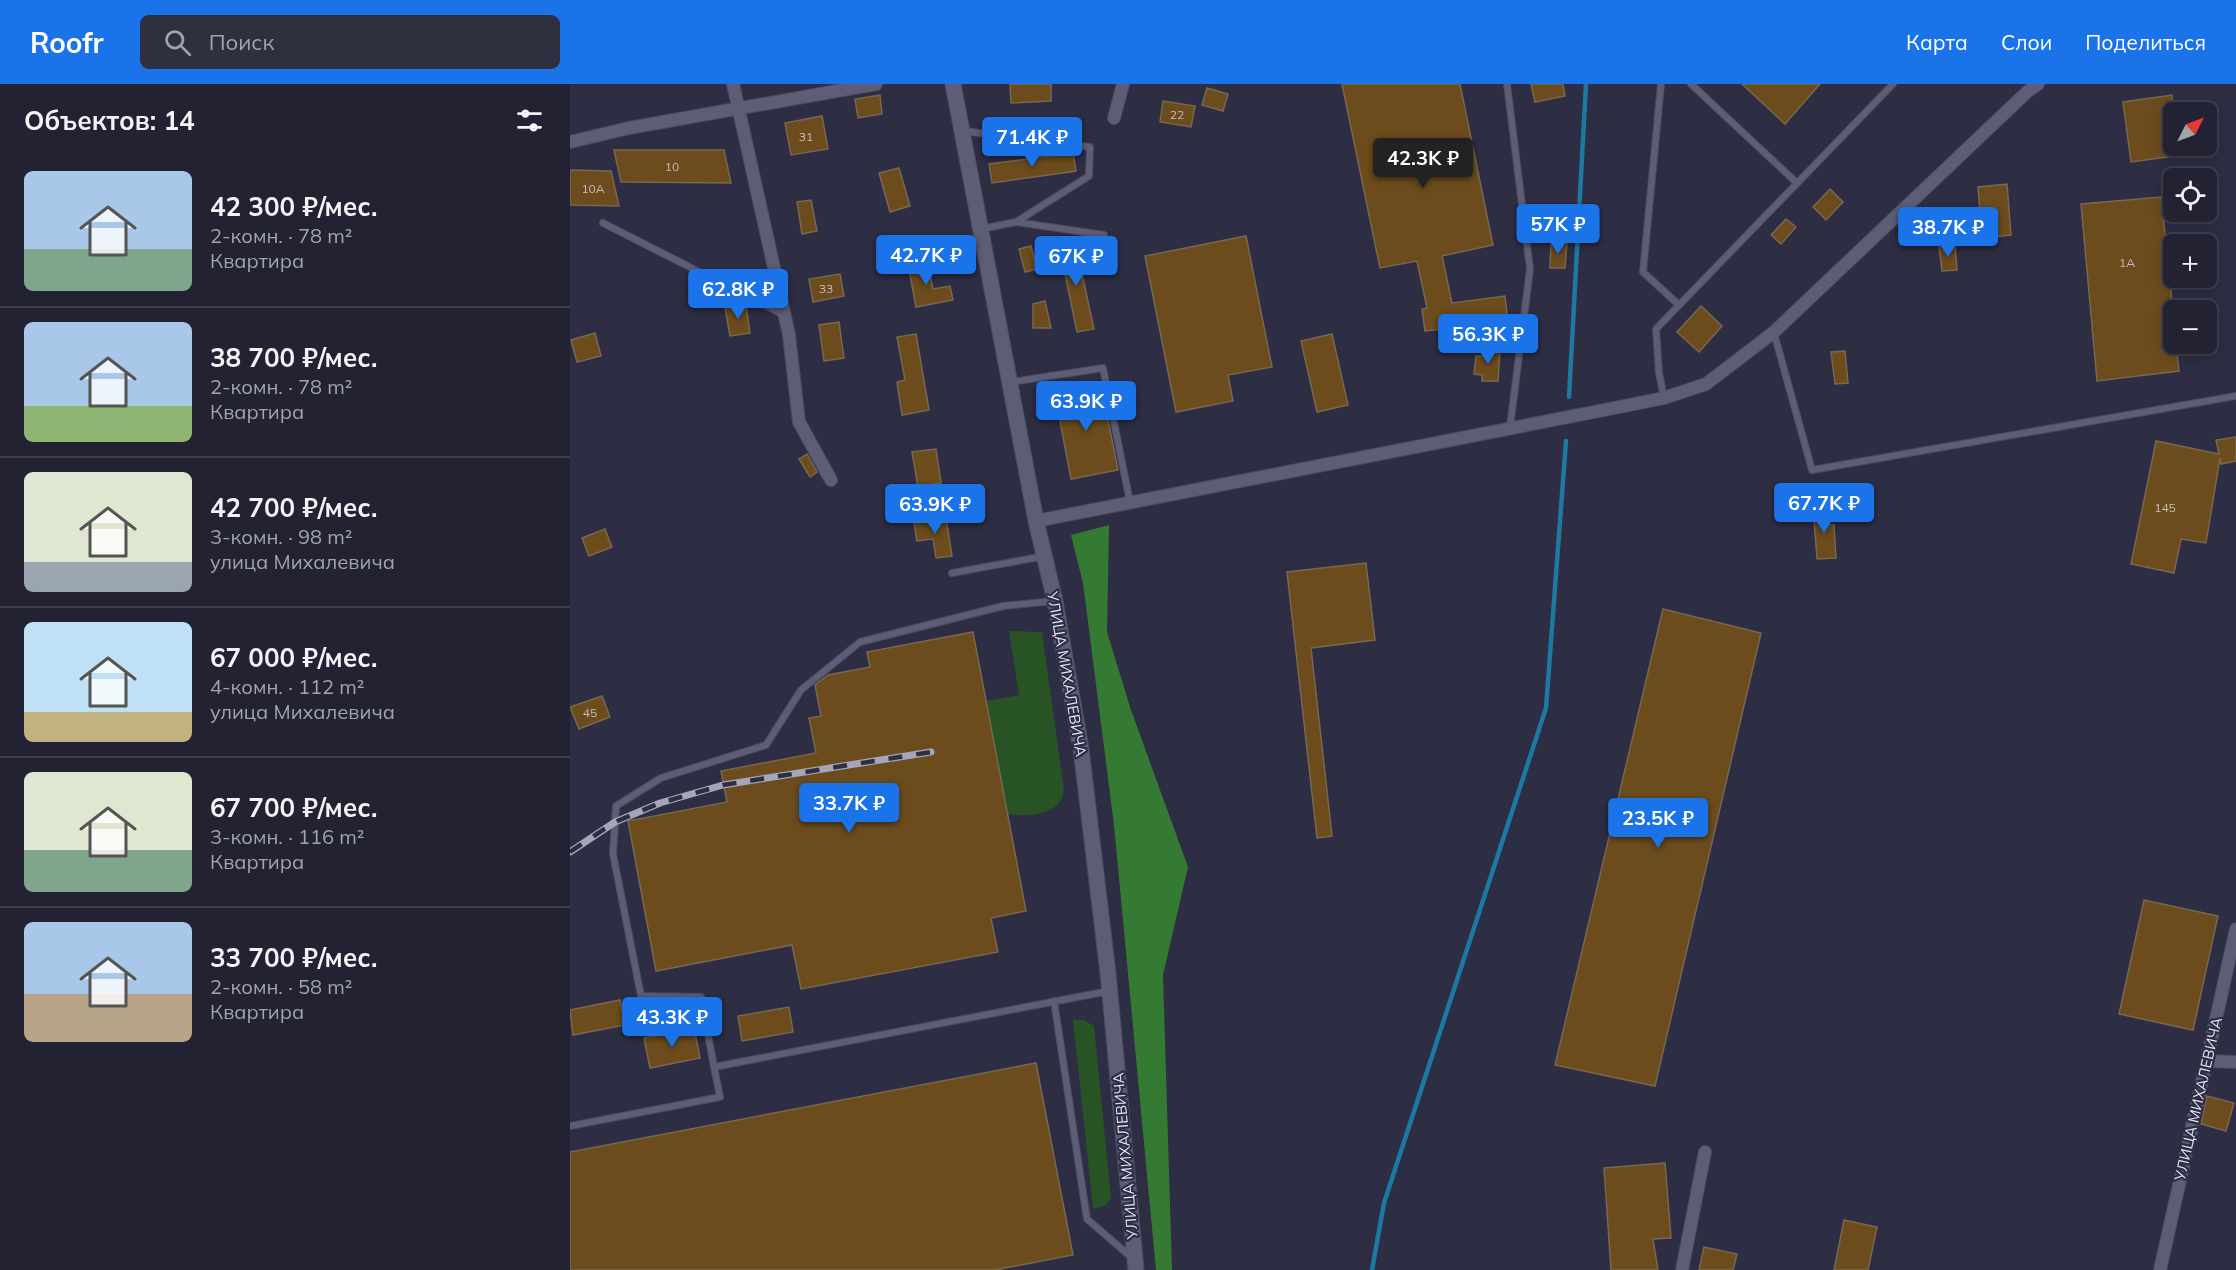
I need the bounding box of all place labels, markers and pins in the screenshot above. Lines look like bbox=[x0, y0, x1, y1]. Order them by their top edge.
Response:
pin: 71.4K ₽ bbox=[977, 117, 1087, 168]
pin: 42.3K ₽ bbox=[1368, 138, 1478, 189]
pin: 57K ₽ bbox=[1516, 204, 1600, 255]
pin: 38.7K ₽ bbox=[1893, 207, 2003, 258]
pin: 42.7K ₽ bbox=[871, 235, 981, 286]
pin: 67K ₽ bbox=[1034, 236, 1118, 287]
pin: 62.8K ₽ bbox=[683, 269, 793, 320]
pin: 56.3K ₽ bbox=[1433, 314, 1543, 365]
pin: 63.9K ₽ bbox=[1031, 381, 1141, 432]
pin: 67.7K ₽ bbox=[1769, 483, 1879, 534]
pin: 63.9K ₽ bbox=[880, 484, 990, 535]
pin: 33.7K ₽ bbox=[794, 783, 904, 834]
pin: 23.5K ₽ bbox=[1603, 798, 1713, 849]
pin: 43.3K ₽ bbox=[617, 997, 727, 1048]

